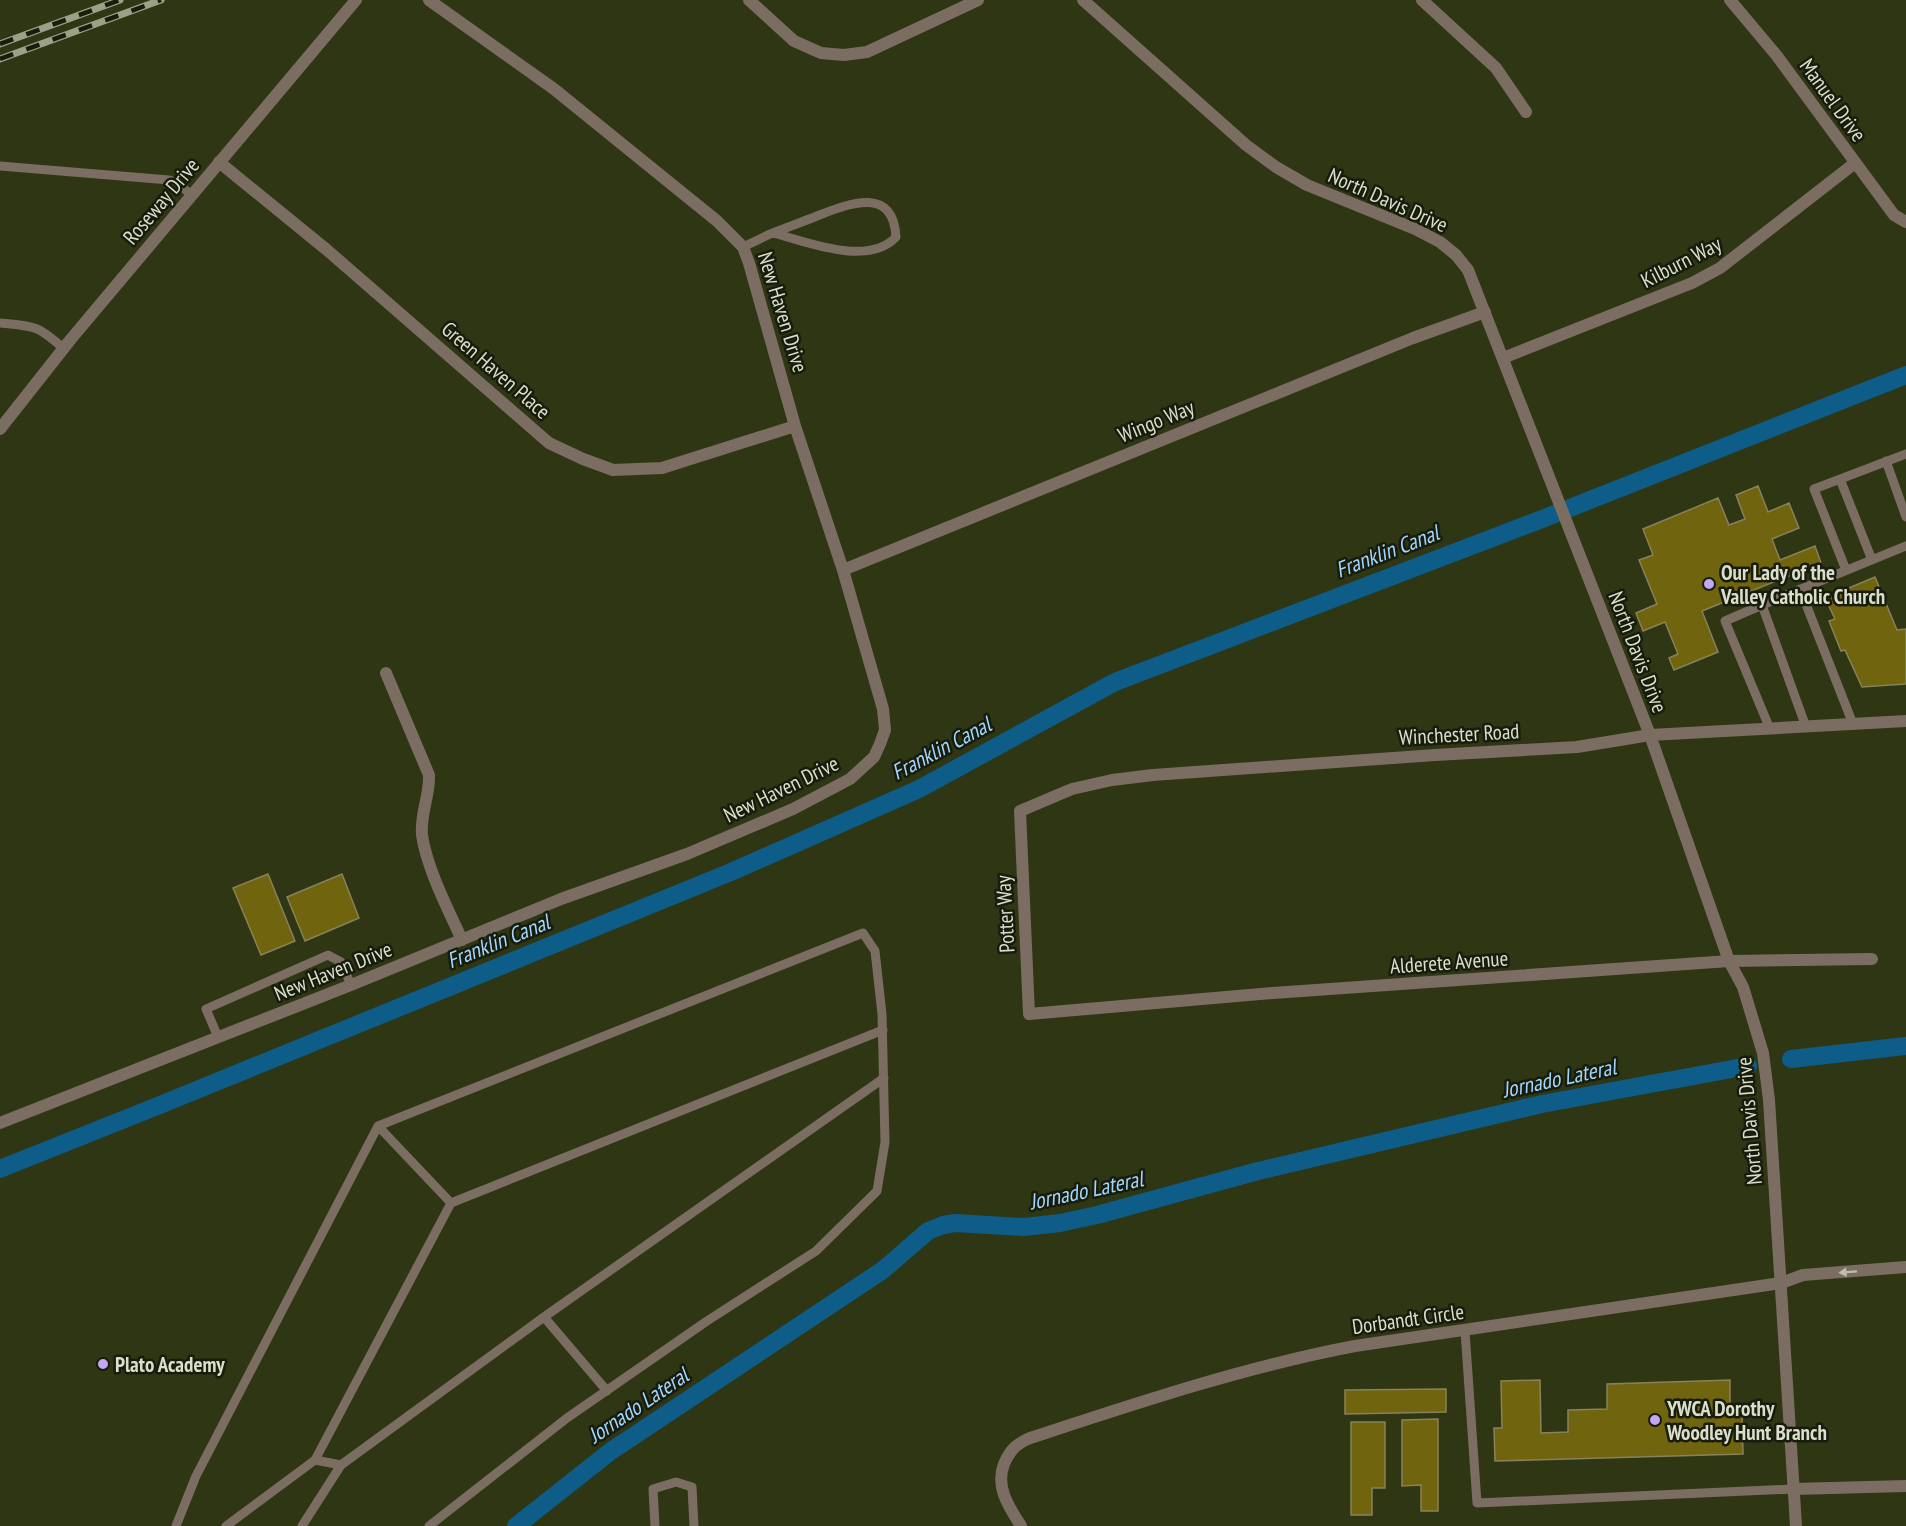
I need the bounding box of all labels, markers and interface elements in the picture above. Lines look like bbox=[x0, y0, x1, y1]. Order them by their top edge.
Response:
street label: Manuel Drive bbox=[1794, 53, 1872, 147]
street label: Roseway Drive bbox=[117, 152, 205, 250]
street label: North Davis Drive bbox=[1324, 162, 1452, 238]
street label: Kilburn Way bbox=[1636, 230, 1726, 294]
street label: New Haven Drive bbox=[752, 248, 814, 376]
street label: Green Haven Place bbox=[436, 315, 556, 425]
street label: Wingo Way bbox=[1114, 393, 1198, 448]
water label: Franklin Canal bbox=[1331, 518, 1444, 584]
place label: Our Lady of the Valley Catholic Church bbox=[1720, 559, 1885, 610]
marker: Our Lady of the Valley Catholic Church bbox=[1702, 577, 1716, 591]
street label: North Davis Drive bbox=[1602, 587, 1674, 717]
water label: Franklin Canal bbox=[887, 709, 997, 786]
street label: Winchester Road bbox=[1398, 717, 1520, 751]
street label: New Haven Drive bbox=[719, 750, 843, 828]
street label: Potter Way bbox=[989, 874, 1021, 953]
water label: Franklin Canal bbox=[442, 907, 555, 974]
street label: New Haven Drive bbox=[270, 935, 396, 1007]
street label: Alderete Avenue bbox=[1389, 944, 1509, 980]
water label: Jornado Lateral bbox=[1499, 1052, 1620, 1104]
street label: North Davis Drive bbox=[1730, 1056, 1768, 1186]
water label: Jornado Lateral bbox=[1026, 1164, 1147, 1216]
one-way arrow bbox=[1838, 1267, 1857, 1276]
street label: Dorbandt Circle bbox=[1350, 1298, 1466, 1340]
place label: Plato Academy bbox=[115, 1351, 225, 1378]
marker: Plato Academy bbox=[96, 1357, 110, 1371]
water label: Jornado Lateral bbox=[581, 1360, 695, 1449]
place label: YWCA Dorothy Woodley Hunt Branch bbox=[1666, 1395, 1827, 1446]
marker: YWCA Dorothy Woodley Hunt Branch bbox=[1648, 1413, 1662, 1427]

